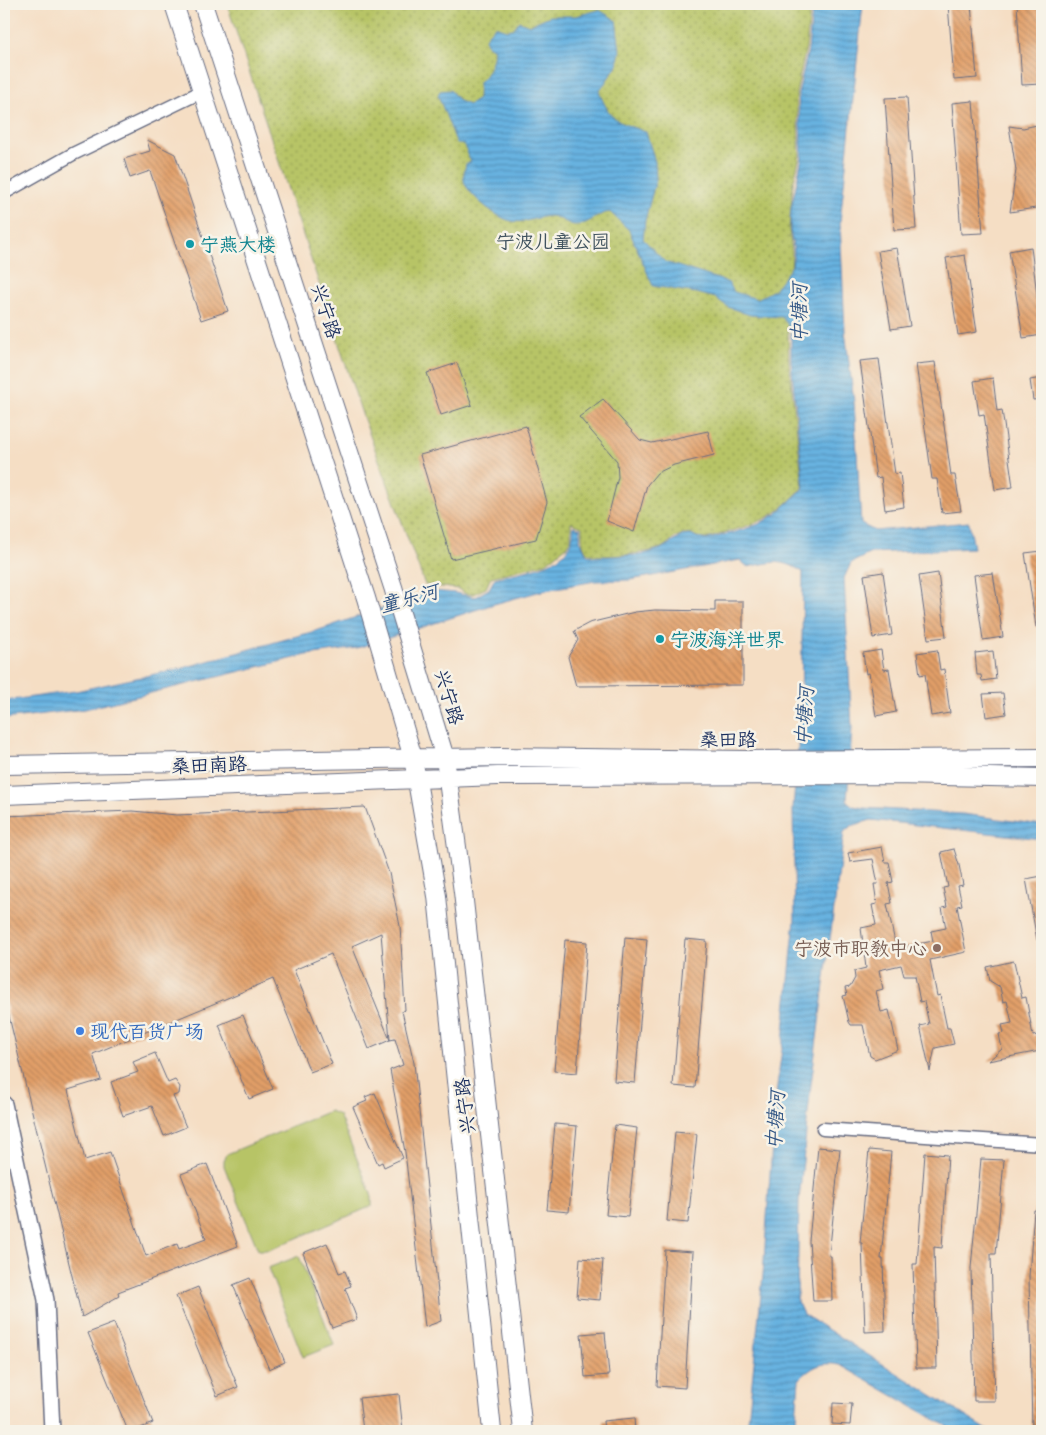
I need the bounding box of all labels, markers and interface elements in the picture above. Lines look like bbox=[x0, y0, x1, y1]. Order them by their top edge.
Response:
park label: 宁波儿童公园 bbox=[496, 230, 610, 253]
place label: 宁燕大楼 bbox=[200, 233, 276, 256]
marker: 宁燕大楼 bbox=[184, 238, 196, 250]
street label: 兴宁路 bbox=[306, 280, 346, 342]
water label: 中塘河 bbox=[787, 280, 811, 343]
water label: 童乐河 bbox=[377, 578, 444, 617]
place label: 宁波海洋世界 bbox=[670, 628, 784, 651]
marker: 宁波海洋世界 bbox=[654, 633, 666, 645]
street label: 兴宁路 bbox=[430, 666, 468, 728]
water label: 中塘河 bbox=[790, 682, 818, 747]
street label: 桑田路 bbox=[699, 728, 757, 751]
street label: 桑田南路 bbox=[171, 752, 247, 778]
place label: 宁波市职教中心 bbox=[794, 937, 927, 960]
marker: 宁波市职教中心 bbox=[931, 942, 943, 954]
place label: 现代百货广场 bbox=[90, 1020, 204, 1043]
marker: 现代百货广场 bbox=[74, 1025, 86, 1037]
street label: 兴宁路 bbox=[450, 1076, 480, 1136]
water label: 中塘河 bbox=[761, 1086, 789, 1151]

